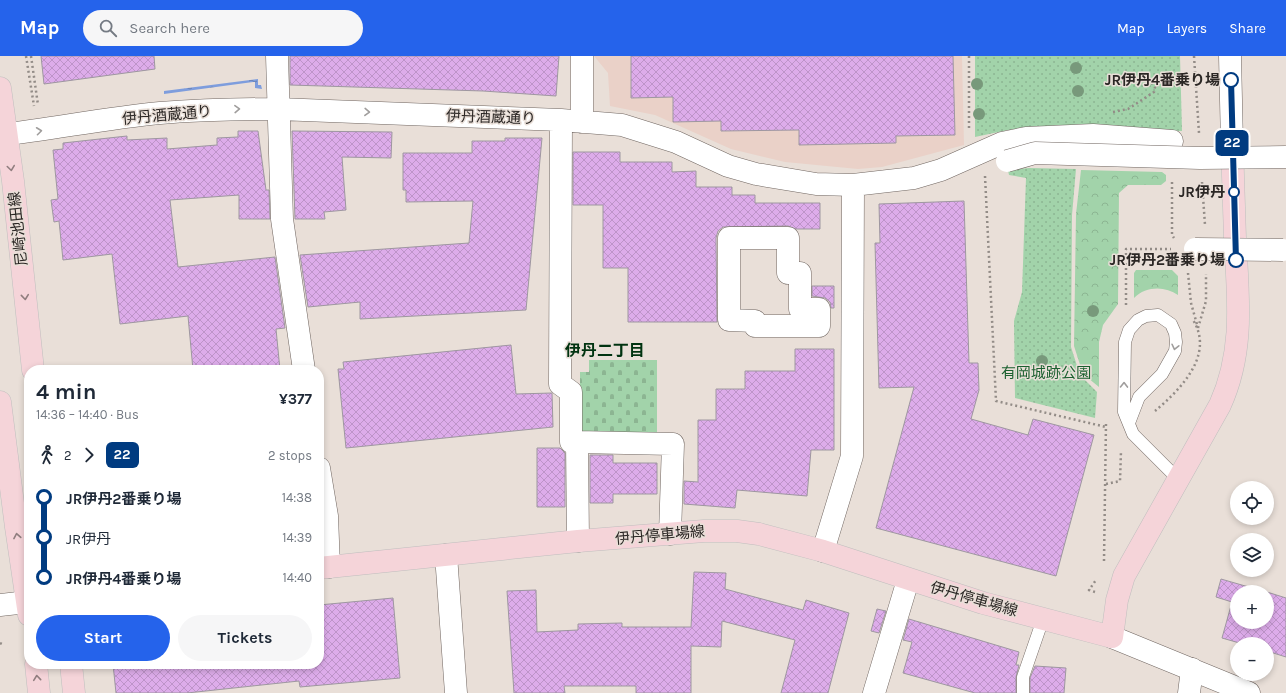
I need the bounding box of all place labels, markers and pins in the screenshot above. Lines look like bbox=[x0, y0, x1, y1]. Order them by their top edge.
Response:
place label: JR伊丹4番乗り場 bbox=[1105, 71, 1220, 89]
marker: JR伊丹4番乗り場 bbox=[1223, 72, 1239, 88]
place label: JR伊丹 bbox=[1179, 183, 1225, 201]
marker: JR伊丹 bbox=[1228, 186, 1240, 198]
place label: JR伊丹2番乗り場 bbox=[1110, 251, 1225, 269]
marker: JR伊丹2番乗り場 bbox=[1228, 252, 1244, 268]

